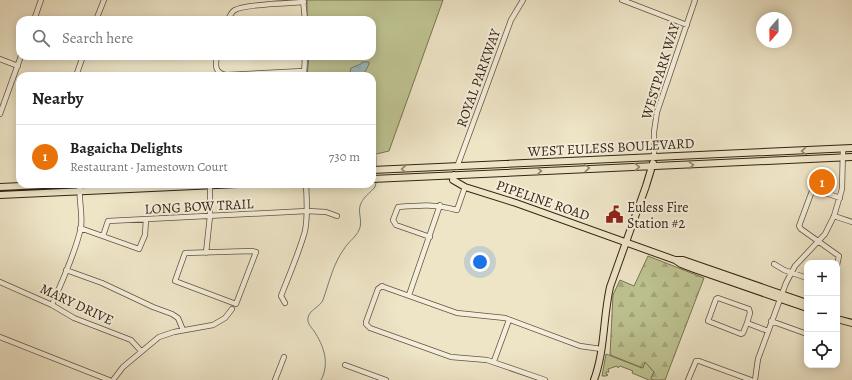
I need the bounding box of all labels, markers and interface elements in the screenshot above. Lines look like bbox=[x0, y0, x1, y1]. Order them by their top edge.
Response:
north arrow bbox=[756, 12, 792, 48]
search box bbox=[16, 16, 376, 60]
street label: WESTPARK WAY bbox=[637, 20, 684, 123]
street label: ROYAL PARKWAY bbox=[452, 26, 505, 130]
icon: search bbox=[30, 27, 52, 49]
text: Search here bbox=[62, 28, 133, 48]
text: Nearby bbox=[32, 87, 83, 110]
street label: WEST EULESS BOULEVARD bbox=[526, 134, 695, 161]
text: Bagaicha Delights bbox=[70, 138, 183, 158]
one-way arrow bbox=[801, 146, 807, 155]
text: 1 bbox=[43, 148, 47, 165]
text: 730 m bbox=[329, 148, 360, 165]
text: Restaurant · Jamestown Court bbox=[70, 158, 228, 175]
one-way arrow bbox=[688, 160, 694, 169]
one-way arrow bbox=[634, 163, 640, 171]
one-way arrow bbox=[584, 164, 590, 173]
one-way arrow bbox=[401, 165, 407, 173]
one-way arrow bbox=[536, 166, 542, 175]
pin: 1 bbox=[809, 167, 835, 197]
street label: PIPELINE ROAD bbox=[494, 176, 592, 225]
street label: LONG BOW TRAIL bbox=[144, 194, 255, 219]
place label: Euless Fire Station #2 bbox=[627, 198, 689, 233]
public building icon: Euless Fire Station #2 bbox=[604, 205, 624, 225]
your location bbox=[470, 252, 490, 272]
map controls bbox=[804, 260, 840, 368]
button: + bbox=[804, 260, 840, 296]
street label: MARY DRIVE bbox=[37, 279, 117, 330]
button: − bbox=[804, 296, 840, 332]
button: locate bbox=[804, 332, 840, 368]

